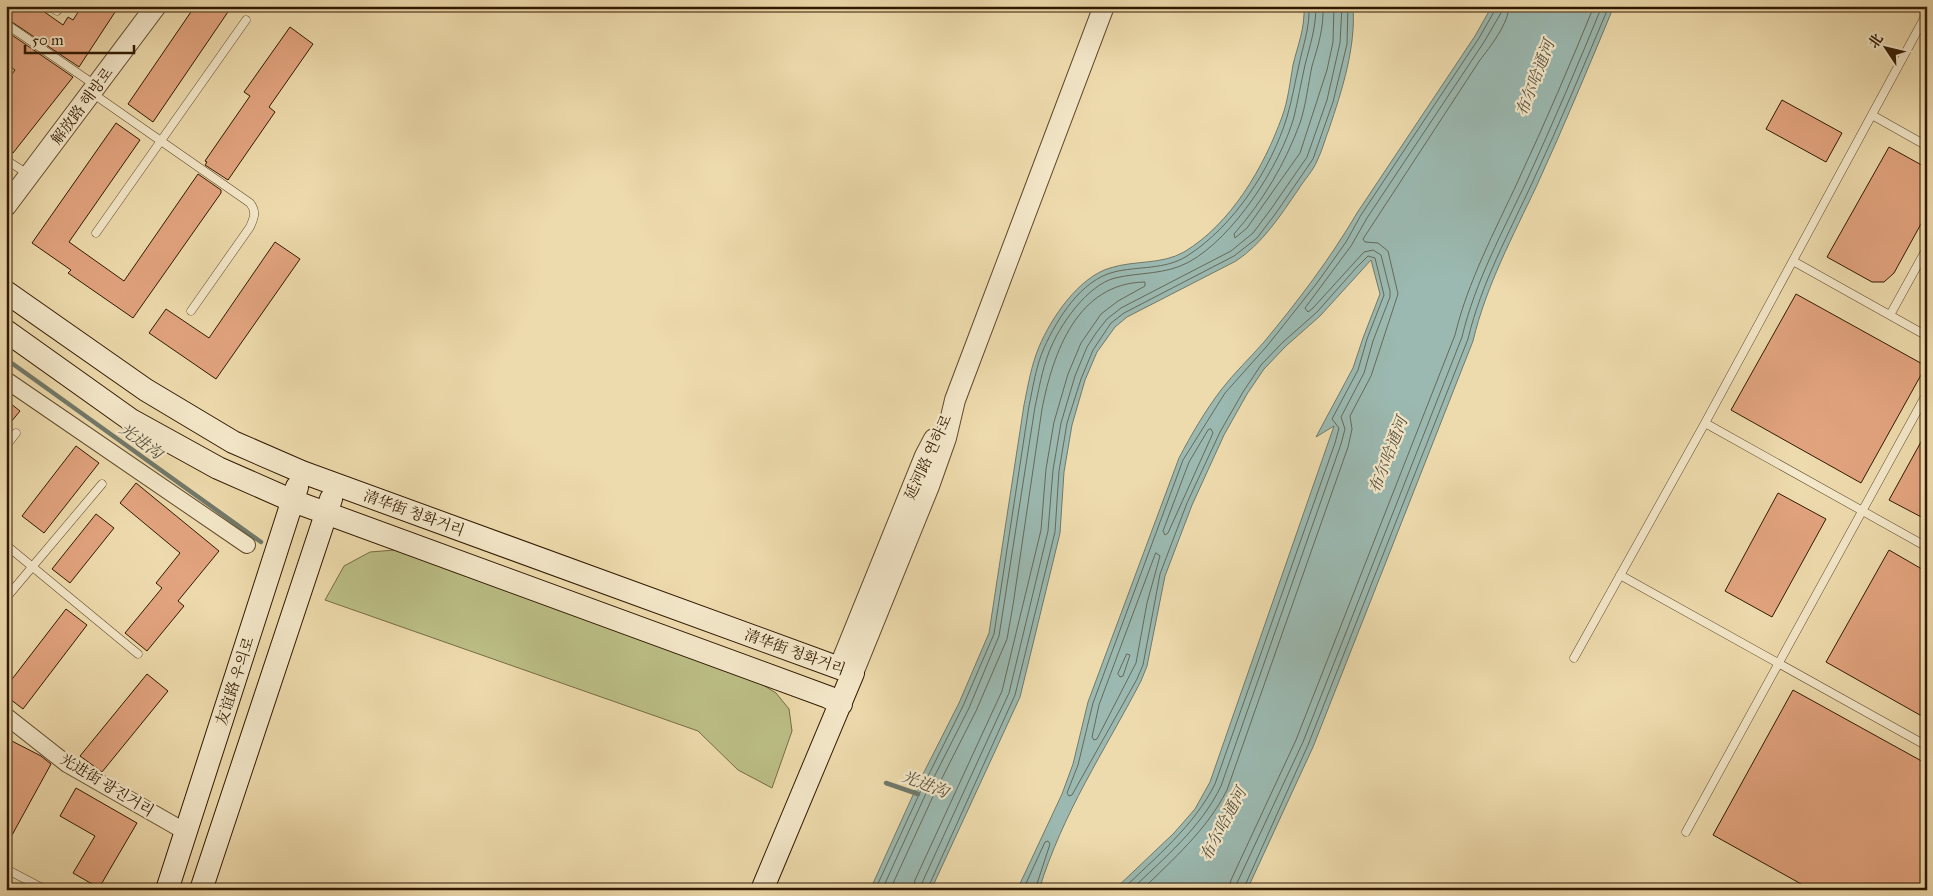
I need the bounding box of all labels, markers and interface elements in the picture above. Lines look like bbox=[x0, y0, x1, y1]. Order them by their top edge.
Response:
scale bar bbox=[25, 22, 134, 54]
north arrow bbox=[1860, 22, 1910, 72]
text: 北 bbox=[1865, 30, 1887, 51]
text: 50 m bbox=[32, 31, 64, 49]
water label: 布尔哈通河 bbox=[1512, 34, 1559, 119]
street label: 解放路 해방로 bbox=[47, 64, 117, 148]
street label: 延河路 연하로 bbox=[900, 411, 956, 502]
water label: 布尔哈通河 bbox=[1365, 411, 1412, 496]
water label: 光进沟 bbox=[116, 419, 168, 465]
street label: 清华街 청화거리 bbox=[361, 486, 467, 540]
street label: 清华街 청화거리 bbox=[742, 625, 848, 679]
street label: 友谊路 우의로 bbox=[212, 634, 258, 727]
street label: 光进街 광진거리 bbox=[57, 750, 157, 820]
water label: 光进沟 bbox=[899, 767, 954, 803]
water label: 布尔哈通河 bbox=[1196, 782, 1252, 864]

